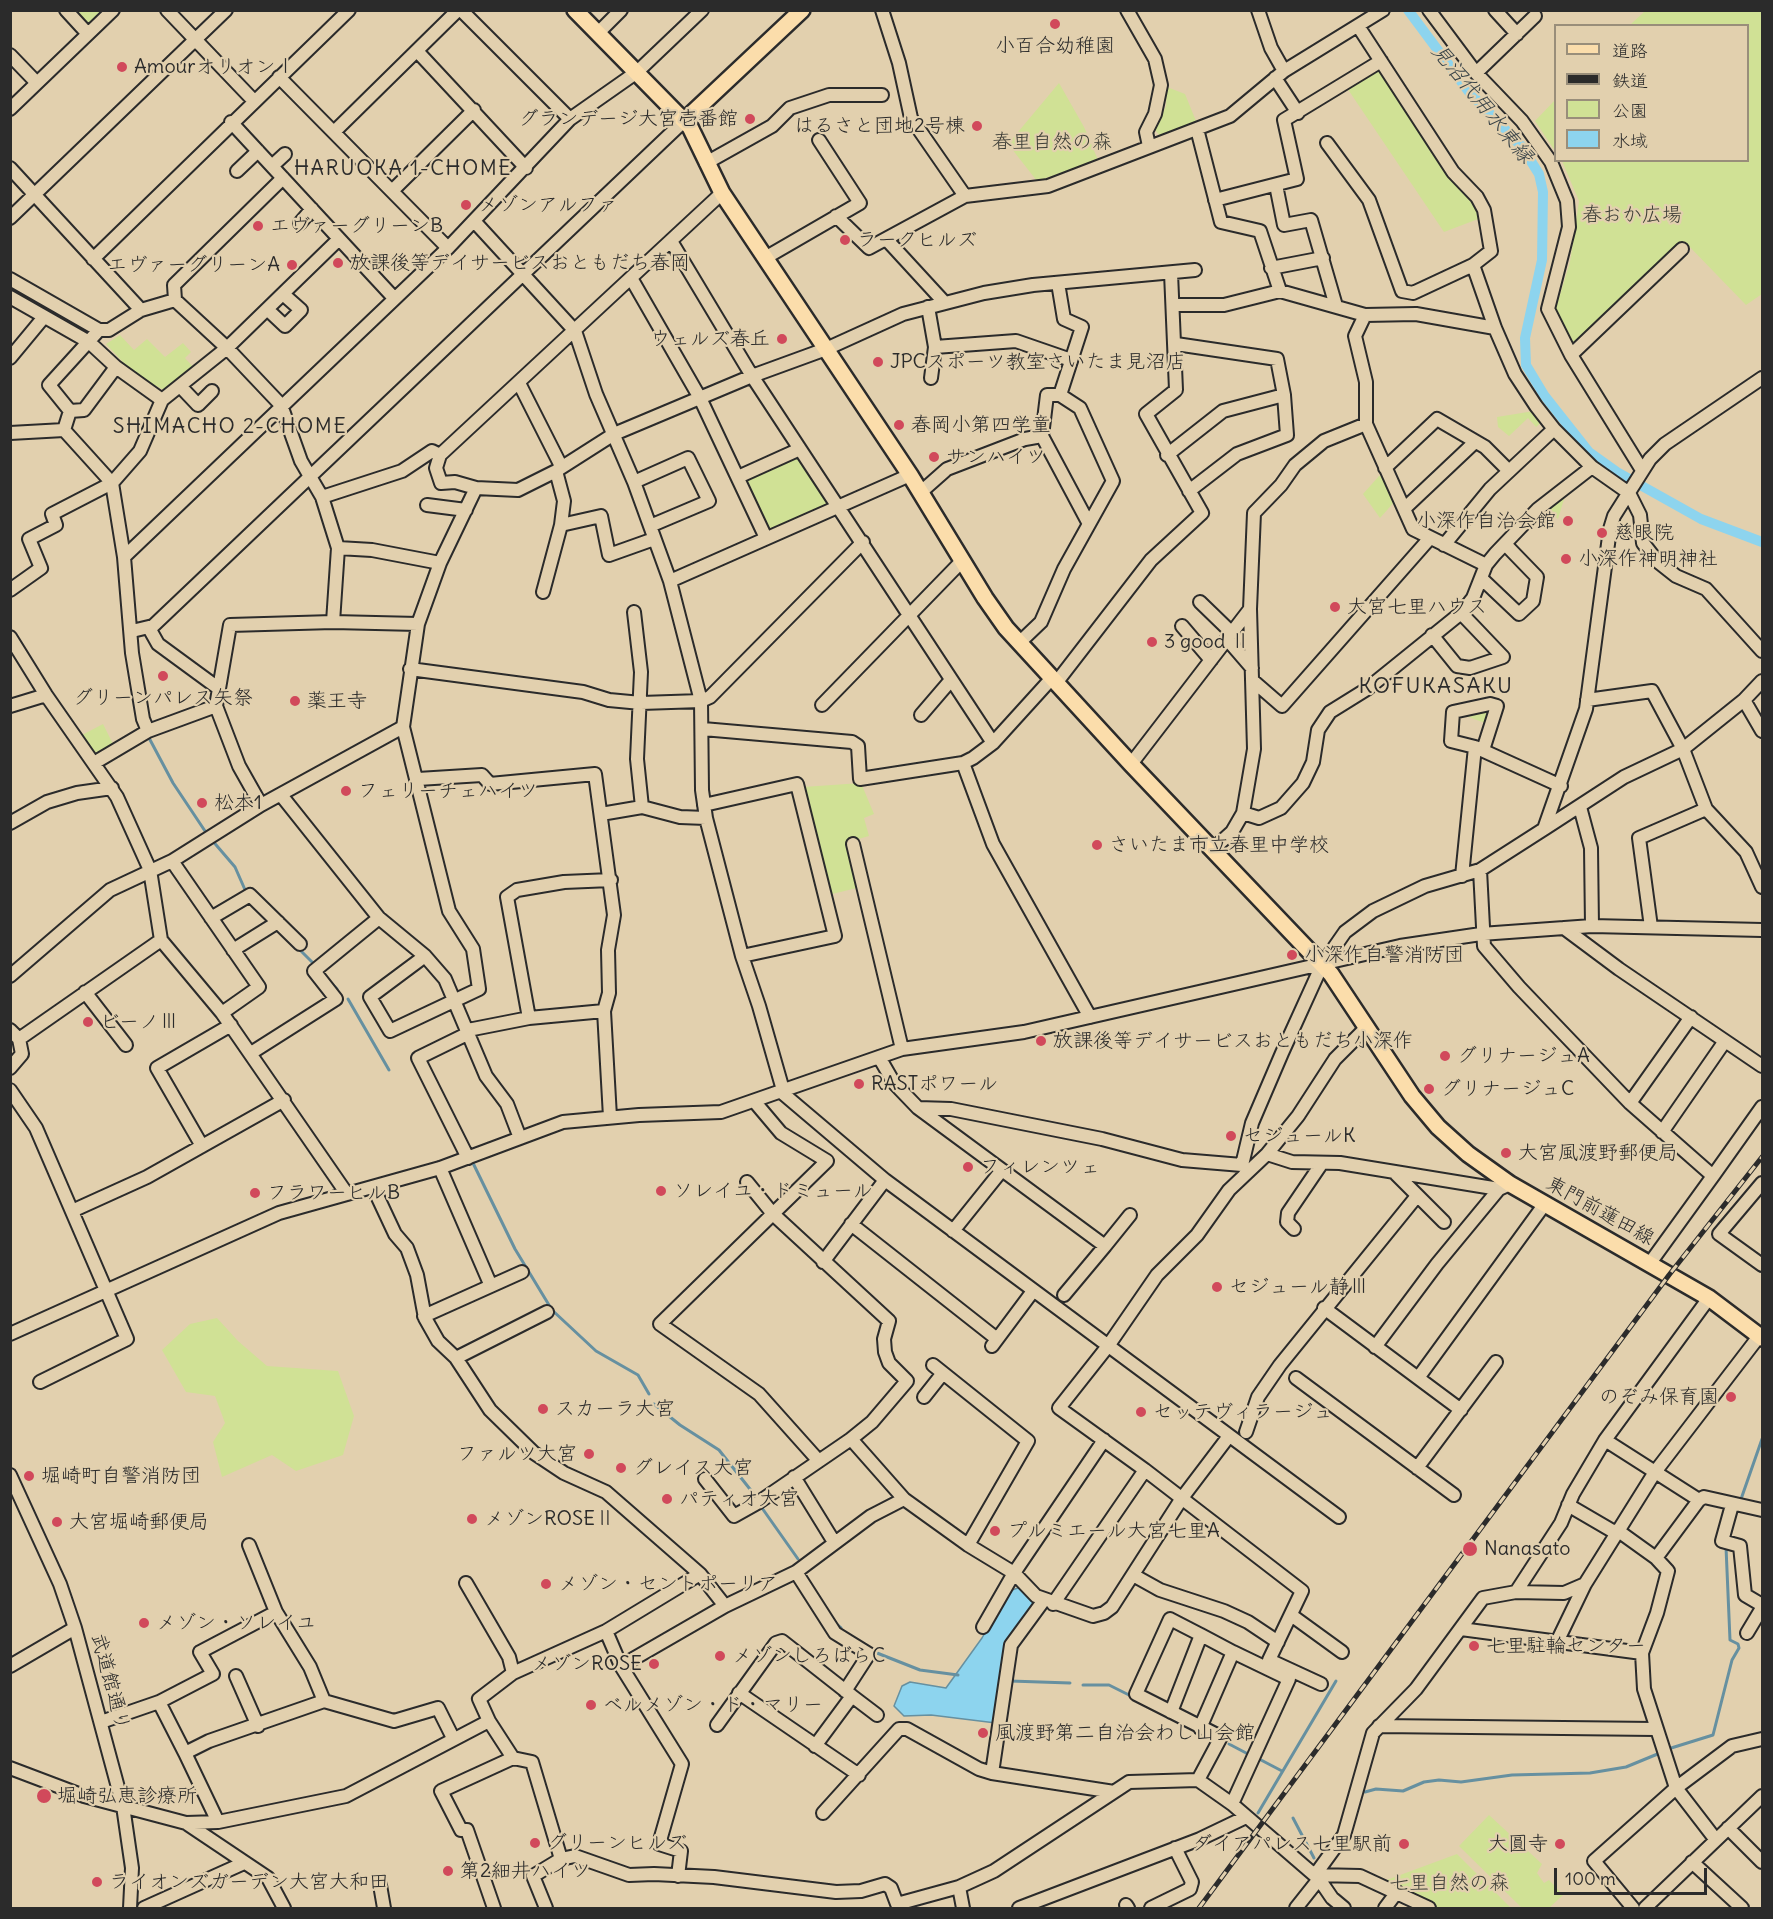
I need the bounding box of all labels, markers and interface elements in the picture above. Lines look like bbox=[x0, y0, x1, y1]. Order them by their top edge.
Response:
marker: 小百合幼稚園 bbox=[1048, 17, 1062, 31]
legend bbox=[1554, 24, 1749, 162]
place label: 小百合幼稚園 bbox=[995, 34, 1115, 58]
water label: 見沼代用水東縁 bbox=[1426, 39, 1538, 169]
text: 道路 bbox=[1612, 39, 1648, 62]
place label: AmourオリオンⅠ bbox=[134, 55, 295, 79]
marker: AmourオリオンⅠ bbox=[115, 60, 129, 74]
text: 鉄道 bbox=[1612, 69, 1648, 92]
text: 公園 bbox=[1612, 99, 1648, 122]
place label: グランデージ大宮壱番館 bbox=[518, 107, 738, 131]
marker: グランデージ大宮壱番館 bbox=[743, 112, 757, 126]
place label: はるさと団地2号棟 bbox=[794, 114, 965, 138]
marker: はるさと団地2号棟 bbox=[970, 119, 984, 133]
text: 水域 bbox=[1612, 129, 1648, 152]
park label: 春里自然の森 bbox=[992, 130, 1112, 154]
district label: HARUOKA 1-CHOME bbox=[294, 156, 512, 182]
place label: メゾンアルファ bbox=[478, 193, 618, 217]
marker: メゾンアルファ bbox=[459, 198, 473, 212]
park label: 春おか広場 bbox=[1582, 203, 1682, 227]
place label: エヴァーグリーンB bbox=[270, 214, 443, 238]
marker: エヴァーグリーンB bbox=[251, 219, 265, 233]
place label: ラークヒルズ bbox=[857, 228, 977, 252]
marker: ラークヒルズ bbox=[838, 233, 852, 247]
place label: 放課後等デイサービスおともだち春岡 bbox=[350, 251, 690, 275]
place label: エヴァーグリーンA bbox=[107, 253, 280, 277]
marker: 放課後等デイサービスおともだち春岡 bbox=[331, 256, 345, 270]
marker: エヴァーグリーンA bbox=[285, 258, 299, 272]
place label: ウェルズ春丘 bbox=[650, 327, 770, 351]
marker: ウェルズ春丘 bbox=[775, 332, 789, 346]
place label: JPCスポーツ教室さいたま見沼店 bbox=[890, 350, 1186, 374]
marker: JPCスポーツ教室さいたま見沼店 bbox=[871, 355, 885, 369]
place label: 春岡小第四学童 bbox=[911, 413, 1051, 437]
district label: SHIMACHO 2-CHOME bbox=[113, 414, 347, 440]
marker: 春岡小第四学童 bbox=[892, 418, 906, 432]
place label: サンハイツ bbox=[946, 445, 1046, 469]
marker: サンハイツ bbox=[927, 450, 941, 464]
place label: 小深作自治会館 bbox=[1416, 509, 1556, 533]
marker: 小深作自治会館 bbox=[1561, 514, 1575, 528]
place label: 慈眼院 bbox=[1614, 521, 1674, 545]
marker: 慈眼院 bbox=[1595, 526, 1609, 540]
place label: 小深作神明神社 bbox=[1578, 547, 1718, 571]
marker: 小深作神明神社 bbox=[1559, 552, 1573, 566]
place label: 大宮七里ハウス bbox=[1347, 595, 1487, 619]
marker: 大宮七里ハウス bbox=[1328, 600, 1342, 614]
place label: 3 good Ⅱ bbox=[1164, 630, 1250, 654]
marker: 3 good Ⅱ bbox=[1145, 635, 1159, 649]
marker: グリーンパレス矢祭 bbox=[156, 669, 170, 683]
district label: KOFUKASAKU bbox=[1358, 674, 1514, 700]
place label: グリーンパレス矢祭 bbox=[73, 686, 253, 710]
place label: 薬王寺 bbox=[307, 689, 367, 713]
marker: 薬王寺 bbox=[288, 694, 302, 708]
place label: フェリーチェハイツ bbox=[358, 779, 538, 803]
marker: フェリーチェハイツ bbox=[339, 784, 353, 798]
place label: 松本1 bbox=[214, 791, 262, 815]
marker: 松本1 bbox=[195, 796, 209, 810]
place label: さいたま市立春里中学校 bbox=[1109, 833, 1329, 857]
marker: さいたま市立春里中学校 bbox=[1090, 838, 1104, 852]
place label: 小深作自警消防団 bbox=[1304, 943, 1464, 967]
marker: 小深作自警消防団 bbox=[1285, 948, 1299, 962]
place label: ビーノⅢ bbox=[100, 1010, 179, 1034]
marker: ビーノⅢ bbox=[81, 1015, 95, 1029]
place label: 放課後等デイサービスおともだち小深作 bbox=[1053, 1029, 1413, 1053]
marker: 放課後等デイサービスおともだち小深作 bbox=[1034, 1034, 1048, 1048]
place label: グリナージュA bbox=[1457, 1044, 1590, 1068]
marker: グリナージュA bbox=[1438, 1049, 1452, 1063]
place label: RASTポワール bbox=[871, 1072, 998, 1096]
marker: RASTポワール bbox=[852, 1077, 866, 1091]
place label: グリナージュC bbox=[1441, 1077, 1574, 1101]
marker: グリナージュC bbox=[1422, 1082, 1436, 1096]
place label: セジュールK bbox=[1243, 1124, 1355, 1148]
marker: セジュールK bbox=[1224, 1129, 1238, 1143]
place label: 大宮風渡野郵便局 bbox=[1518, 1141, 1678, 1165]
marker: 大宮風渡野郵便局 bbox=[1499, 1146, 1513, 1160]
place label: フィレンツェ bbox=[980, 1155, 1100, 1179]
marker: フィレンツェ bbox=[961, 1160, 975, 1174]
street label: 東門前蓮田線 bbox=[1542, 1171, 1658, 1251]
place label: ソレイユ・ドミュール bbox=[673, 1179, 873, 1203]
place label: フラワーヒルB bbox=[267, 1181, 400, 1205]
marker: ソレイユ・ドミュール bbox=[654, 1184, 668, 1198]
marker: フラワーヒルB bbox=[248, 1186, 262, 1200]
place label: セジュール静Ⅲ bbox=[1229, 1275, 1369, 1299]
marker: セジュール静Ⅲ bbox=[1210, 1280, 1224, 1294]
place label: のぞみ保育園 bbox=[1599, 1385, 1719, 1409]
marker: のぞみ保育園 bbox=[1724, 1390, 1738, 1404]
place label: スカーラ大宮 bbox=[555, 1397, 675, 1421]
place label: セッテヴィラージュ bbox=[1153, 1400, 1333, 1424]
marker: スカーラ大宮 bbox=[536, 1402, 550, 1416]
marker: セッテヴィラージュ bbox=[1134, 1405, 1148, 1419]
place label: ファルツ大宮 bbox=[457, 1442, 577, 1466]
marker: ファルツ大宮 bbox=[582, 1447, 596, 1461]
place label: グレイス大宮 bbox=[633, 1456, 753, 1480]
marker: グレイス大宮 bbox=[614, 1461, 628, 1475]
place label: 堀崎町自警消防団 bbox=[41, 1464, 201, 1488]
marker: 堀崎町自警消防団 bbox=[22, 1469, 36, 1483]
place label: パティオ大宮 bbox=[679, 1487, 799, 1511]
marker: パティオ大宮 bbox=[660, 1492, 674, 1506]
place label: メゾンROSEⅡ bbox=[484, 1507, 615, 1531]
place label: 大宮堀崎郵便局 bbox=[69, 1510, 209, 1534]
marker: メゾンROSEⅡ bbox=[465, 1512, 479, 1526]
marker: 大宮堀崎郵便局 bbox=[50, 1515, 64, 1529]
place label: プルミエール大宮七里A bbox=[1007, 1519, 1220, 1543]
marker: プルミエール大宮七里A bbox=[988, 1524, 1002, 1538]
place label: Nanasato bbox=[1484, 1537, 1571, 1561]
marker: Nanasato bbox=[1461, 1540, 1479, 1558]
place label: メゾン・セントポーリア bbox=[558, 1572, 778, 1596]
marker: メゾン・セントポーリア bbox=[539, 1577, 553, 1591]
place label: メゾン・ソレイユ bbox=[156, 1611, 316, 1635]
marker: メゾン・ソレイユ bbox=[137, 1616, 151, 1630]
street label: 武道館通り bbox=[85, 1631, 135, 1733]
place label: 七里駐輪センター bbox=[1486, 1634, 1646, 1658]
marker: 七里駐輪センター bbox=[1467, 1639, 1481, 1653]
place label: メゾンしろばらC bbox=[732, 1644, 885, 1668]
marker: メゾンしろばらC bbox=[713, 1649, 727, 1663]
place label: メゾンROSE bbox=[531, 1652, 642, 1676]
marker: メゾンROSE bbox=[647, 1657, 661, 1671]
place label: ベルメゾン・ド・マリー bbox=[603, 1693, 823, 1717]
marker: ベルメゾン・ド・マリー bbox=[584, 1698, 598, 1712]
place label: 風渡野第二自治会わし山会館 bbox=[995, 1721, 1255, 1745]
marker: 風渡野第二自治会わし山会館 bbox=[976, 1726, 990, 1740]
place label: 堀崎弘恵診療所 bbox=[57, 1784, 197, 1808]
marker: 堀崎弘恵診療所 bbox=[35, 1787, 53, 1805]
place label: グリーンヒルズ bbox=[547, 1831, 687, 1855]
place label: ダイアパレス七里駅前 bbox=[1192, 1832, 1392, 1856]
place label: 大圓寺 bbox=[1488, 1832, 1548, 1856]
marker: グリーンヒルズ bbox=[528, 1836, 542, 1850]
marker: ダイアパレス七里駅前 bbox=[1397, 1837, 1411, 1851]
marker: 大圓寺 bbox=[1553, 1837, 1567, 1851]
scale bar bbox=[1557, 1856, 1710, 1894]
place label: 第2細井ハイツ bbox=[460, 1859, 591, 1883]
marker: 第2細井ハイツ bbox=[441, 1864, 455, 1878]
text: 100 m bbox=[1565, 1867, 1616, 1890]
place label: ライオンズガーデン大宮大和田 bbox=[109, 1870, 389, 1894]
park label: 七里自然の森 bbox=[1389, 1871, 1509, 1895]
marker: ライオンズガーデン大宮大和田 bbox=[90, 1875, 104, 1889]

